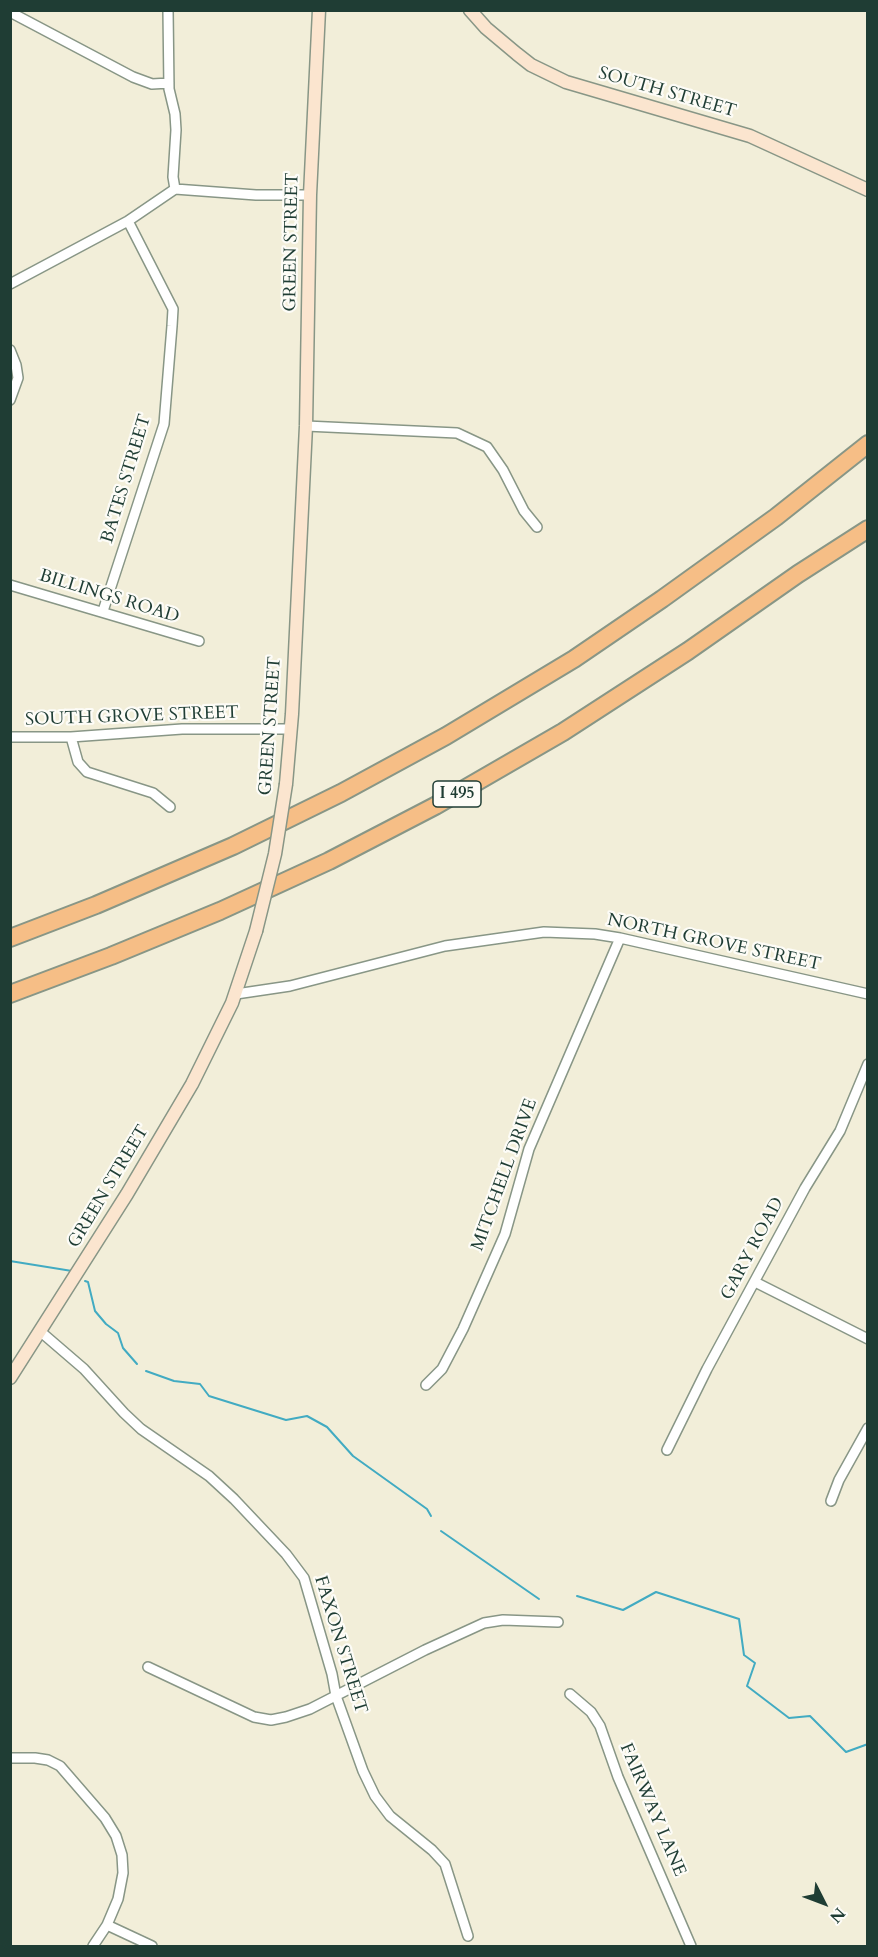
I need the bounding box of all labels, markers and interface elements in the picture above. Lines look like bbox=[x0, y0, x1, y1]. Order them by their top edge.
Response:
street label: SOUTH STREET bbox=[596, 63, 738, 123]
street label: GREEN STREET bbox=[280, 172, 304, 312]
street label: BATES STREET bbox=[97, 412, 157, 546]
street label: BILLINGS ROAD bbox=[36, 565, 182, 629]
street label: GREEN STREET bbox=[255, 656, 287, 796]
street label: SOUTH GROVE STREET bbox=[25, 702, 239, 732]
road number: I 495 bbox=[433, 781, 481, 807]
street label: NORTH GROVE STREET bbox=[605, 910, 823, 976]
street label: MITCHELL DRIVE bbox=[467, 1096, 543, 1254]
street label: GREEN STREET bbox=[64, 1122, 154, 1252]
street label: GARY ROAD bbox=[717, 1194, 789, 1304]
street label: FAXON STREET bbox=[309, 1573, 371, 1717]
street label: FAIRWAY LANE bbox=[614, 1740, 690, 1880]
north arrow bbox=[794, 1873, 854, 1933]
text: N bbox=[825, 1903, 850, 1928]

